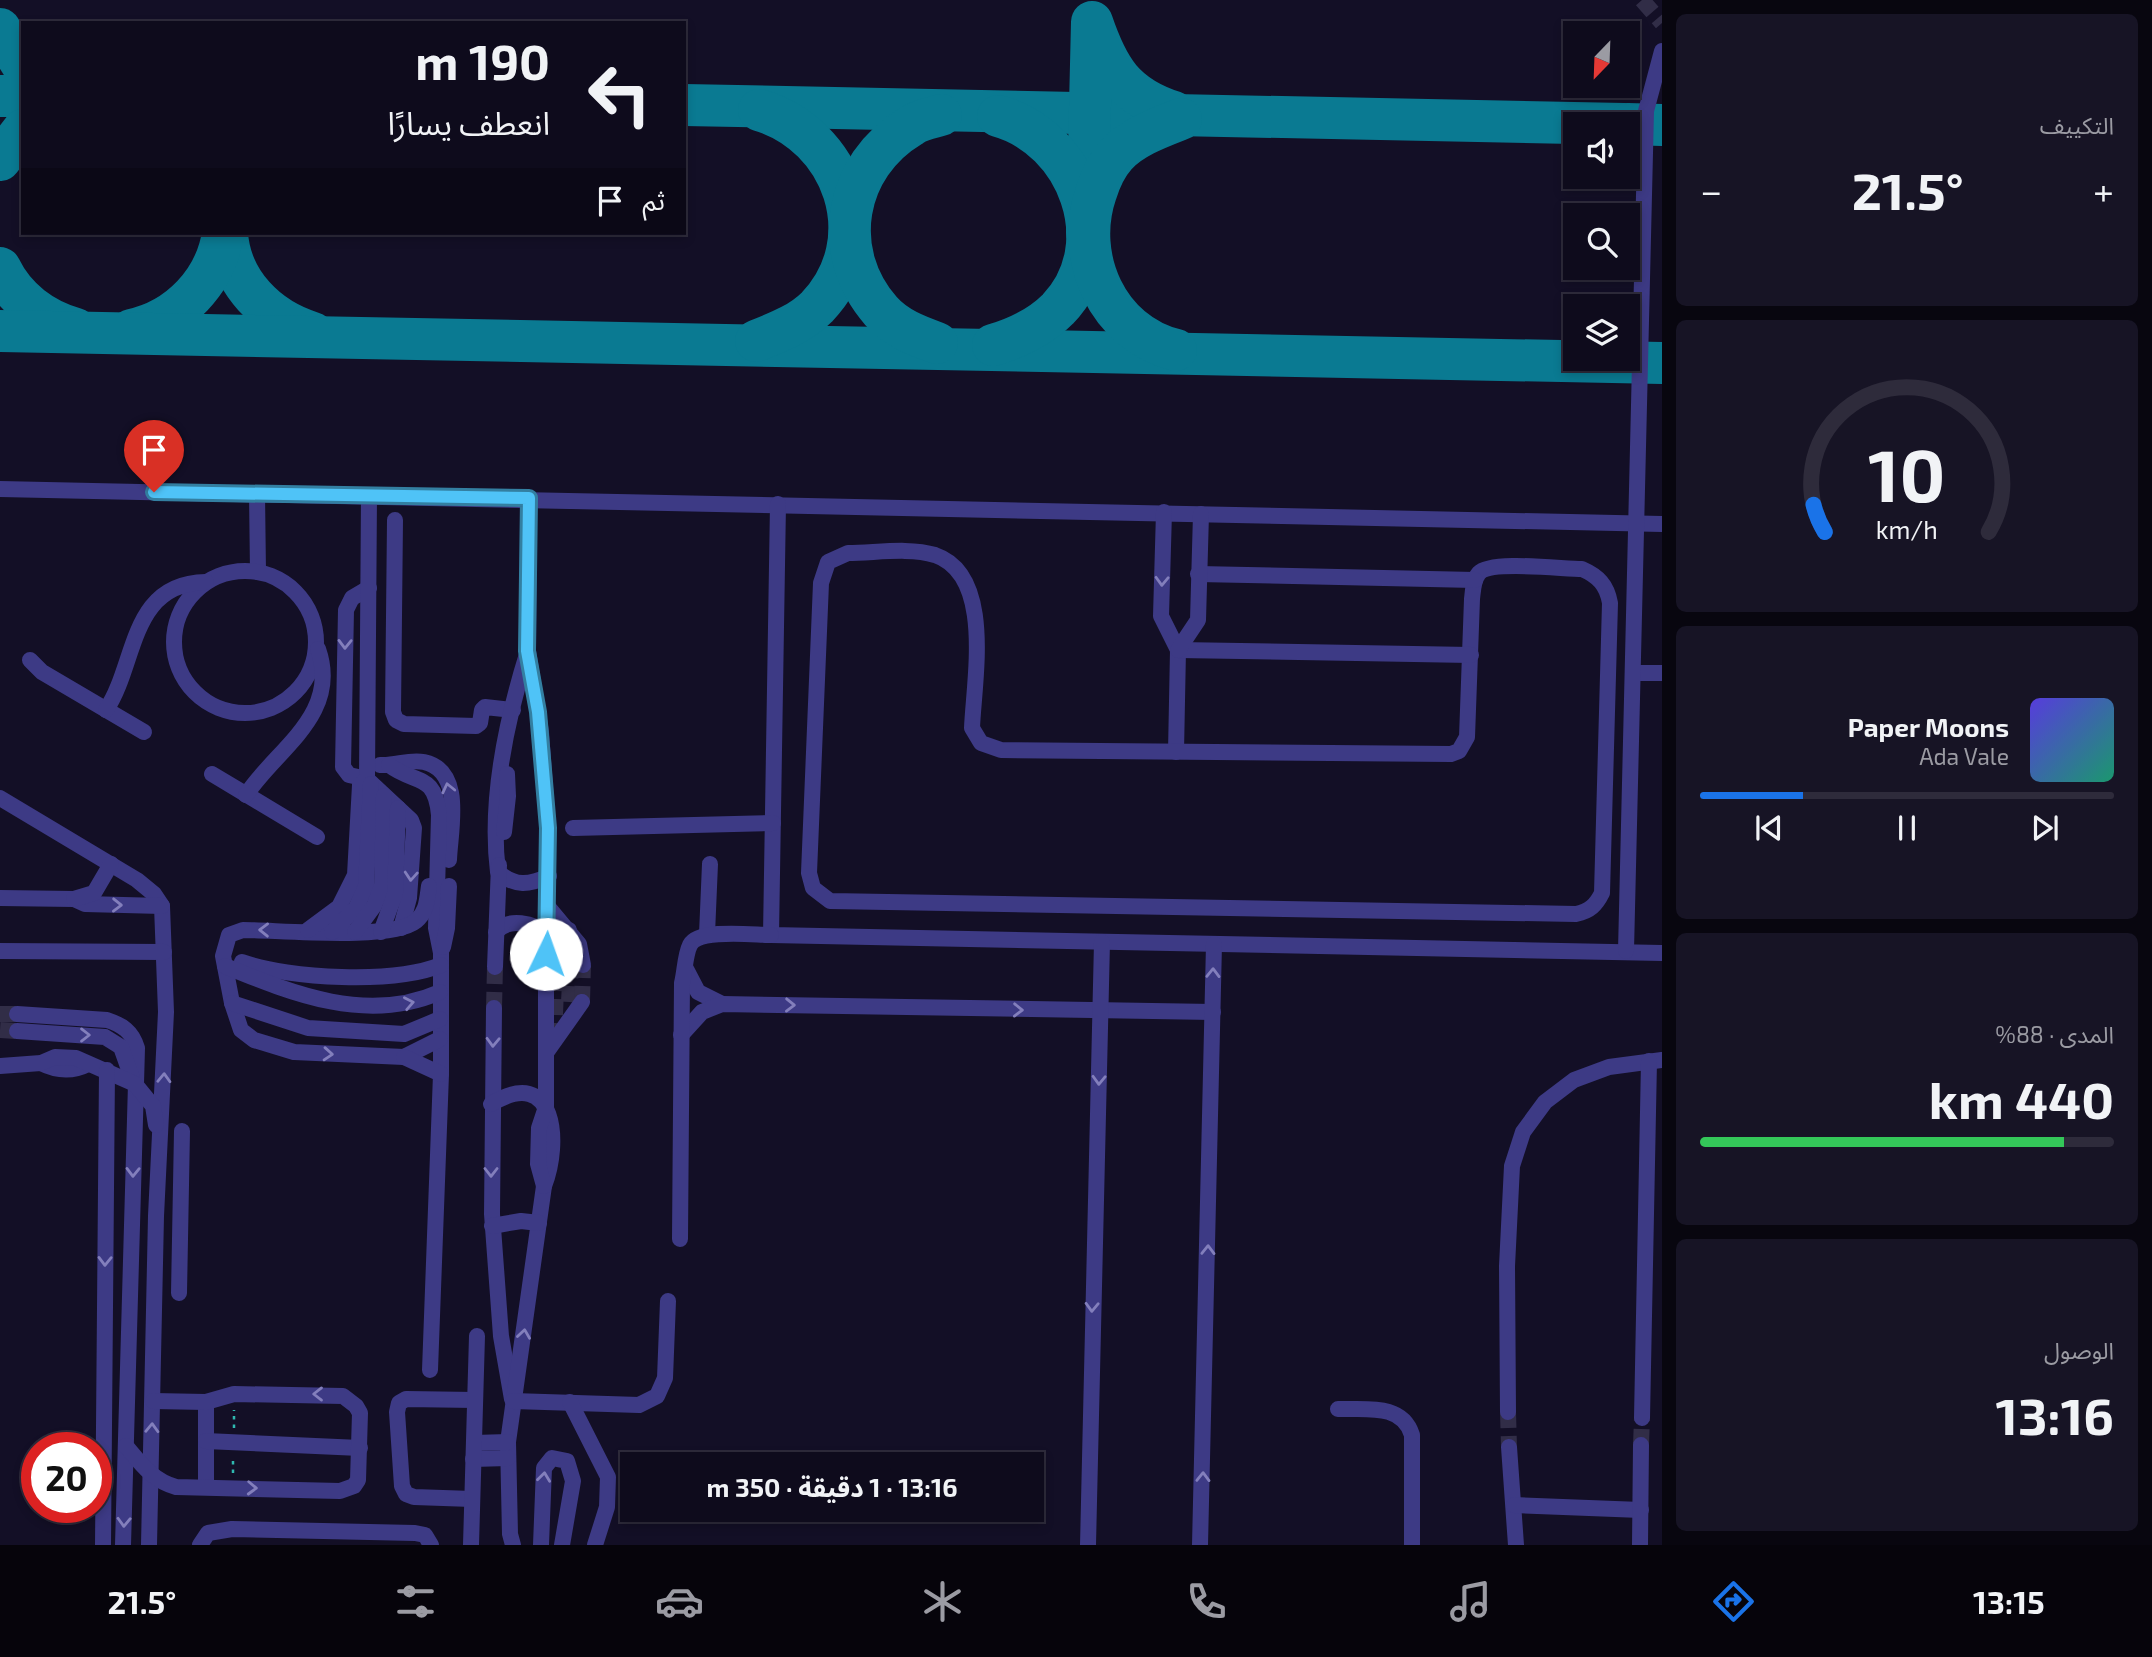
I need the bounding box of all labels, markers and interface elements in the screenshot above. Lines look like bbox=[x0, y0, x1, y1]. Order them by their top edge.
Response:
north arrow bbox=[1563, 21, 1640, 98]
map controls bbox=[1563, 21, 1640, 371]
text: 190 m bbox=[415, 31, 550, 90]
icon: left bbox=[574, 49, 665, 140]
text: انعطف يسارًا bbox=[387, 103, 550, 141]
text: التكييف bbox=[2040, 111, 2114, 139]
button: sound bbox=[1563, 112, 1640, 189]
text: 21.5° bbox=[1852, 158, 1964, 220]
text: − bbox=[1700, 167, 1722, 213]
text: + bbox=[2093, 167, 2114, 213]
icon: arrive bbox=[591, 182, 629, 220]
text: ثم bbox=[643, 184, 665, 215]
button: search bbox=[1563, 203, 1640, 280]
button: layers bbox=[1563, 294, 1640, 371]
pin bbox=[124, 420, 184, 492]
text: 10 bbox=[1868, 430, 1946, 518]
icon: arrive bbox=[135, 431, 173, 469]
text: km/h bbox=[1876, 514, 1938, 544]
one-way arrow bbox=[1154, 575, 1169, 586]
one-way arrow bbox=[337, 639, 352, 650]
text: Paper Moons bbox=[1848, 711, 2009, 742]
text: Ada Vale bbox=[1919, 742, 2009, 770]
one-way arrow bbox=[442, 782, 457, 794]
icon: previous bbox=[1750, 809, 1788, 847]
icon: pause bbox=[1888, 809, 1926, 847]
icon: next bbox=[2026, 809, 2064, 847]
one-way arrow bbox=[404, 871, 419, 882]
one-way arrow bbox=[112, 897, 123, 913]
position arrow bbox=[509, 917, 583, 991]
one-way arrow bbox=[258, 922, 269, 938]
one-way arrow bbox=[1205, 967, 1221, 978]
one-way arrow bbox=[402, 996, 414, 1011]
one-way arrow bbox=[785, 998, 796, 1013]
one-way arrow bbox=[1013, 1002, 1023, 1018]
text: المدى · 88% bbox=[1995, 1020, 2114, 1048]
one-way arrow bbox=[80, 1028, 91, 1043]
one-way arrow bbox=[485, 1036, 500, 1047]
one-way arrow bbox=[323, 1046, 334, 1061]
text: 440 km bbox=[1929, 1067, 2114, 1129]
one-way arrow bbox=[157, 1072, 172, 1083]
one-way arrow bbox=[1091, 1075, 1107, 1086]
one-way arrow bbox=[125, 1167, 140, 1178]
one-way arrow bbox=[483, 1167, 499, 1178]
one-way arrow bbox=[1200, 1244, 1215, 1255]
one-way arrow bbox=[98, 1256, 113, 1267]
one-way arrow bbox=[1085, 1302, 1100, 1313]
one-way arrow bbox=[517, 1328, 532, 1340]
text: الوصول bbox=[2044, 1336, 2114, 1364]
text: 13:16 bbox=[1996, 1383, 2114, 1445]
one-way arrow bbox=[313, 1387, 324, 1402]
one-way arrow bbox=[144, 1422, 160, 1433]
speed limit sign: 20 bbox=[21, 1432, 112, 1523]
one-way arrow bbox=[537, 1471, 552, 1483]
text: 13:16 · 1 دقيقة · 350 m bbox=[706, 1471, 958, 1502]
one-way arrow bbox=[1195, 1471, 1210, 1482]
one-way arrow bbox=[246, 1481, 257, 1496]
one-way arrow bbox=[116, 1517, 132, 1528]
icon: filters bbox=[391, 1577, 440, 1626]
icon: car bbox=[655, 1577, 704, 1626]
icon: climate bbox=[918, 1577, 967, 1626]
icon: phone bbox=[1182, 1577, 1231, 1626]
icon: music bbox=[1446, 1577, 1495, 1626]
icon: directions bbox=[1709, 1577, 1758, 1626]
text: 21.5° bbox=[107, 1582, 176, 1620]
text: 13:15 bbox=[1973, 1582, 2045, 1620]

